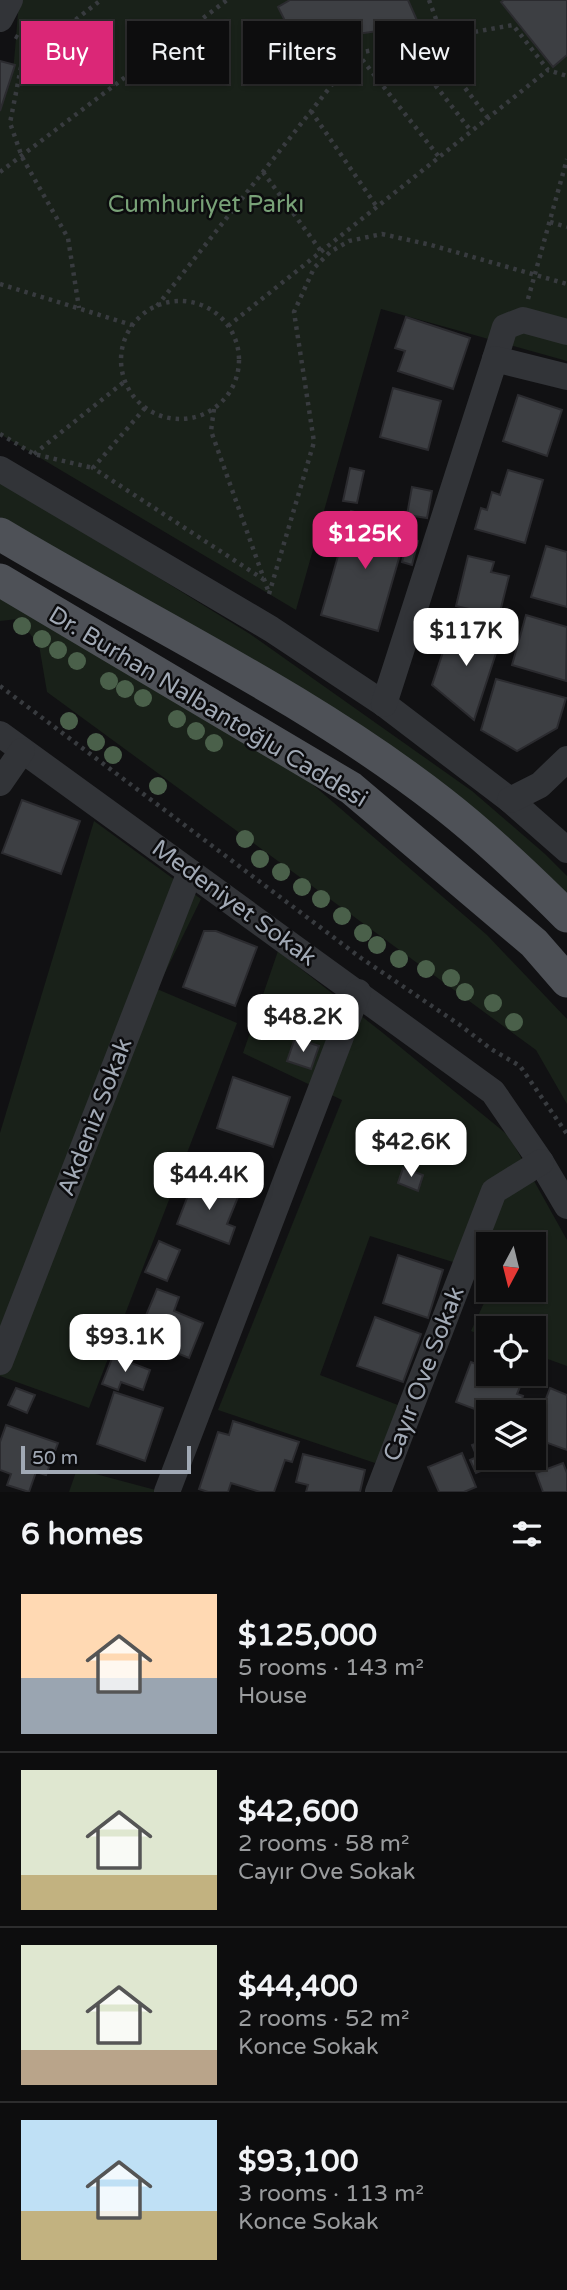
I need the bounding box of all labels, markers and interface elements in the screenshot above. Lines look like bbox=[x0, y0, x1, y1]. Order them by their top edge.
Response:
chip: Buy bbox=[21, 21, 113, 84]
chip: Rent bbox=[127, 21, 229, 84]
chip: Filters bbox=[243, 21, 361, 84]
chip: New bbox=[375, 21, 474, 84]
park label: Cumhuriyet Parkı bbox=[108, 190, 304, 219]
pin: $125K bbox=[316, 512, 414, 571]
text: $125K bbox=[329, 520, 401, 548]
street label: Dr. Burhan Nalbantoğlu Caddesi bbox=[43, 600, 373, 814]
pin: $117K bbox=[417, 608, 515, 668]
text: $117K bbox=[430, 617, 502, 645]
street label: Medeniyet Sokak bbox=[146, 834, 322, 972]
pin: $48.2K bbox=[246, 995, 360, 1054]
text: $48.2K bbox=[264, 1003, 342, 1031]
street label: Akdeniz Sokak bbox=[52, 1034, 138, 1200]
pin: $42.6K bbox=[354, 1120, 468, 1179]
text: $42.6K bbox=[372, 1128, 450, 1156]
pin: $44.4K bbox=[152, 1152, 266, 1212]
text: $44.4K bbox=[170, 1161, 248, 1189]
north arrow bbox=[476, 1232, 546, 1302]
map controls bbox=[476, 1232, 546, 1470]
street label: Cayır Ove Sokak bbox=[377, 1282, 471, 1466]
pin: $93.1K bbox=[68, 1314, 182, 1374]
button: locate bbox=[476, 1316, 546, 1386]
text: $93.1K bbox=[86, 1323, 164, 1351]
button: layers bbox=[476, 1400, 546, 1470]
scale bar bbox=[21, 1443, 191, 1475]
text: 50 m bbox=[32, 1447, 78, 1469]
icon: filters bbox=[508, 1515, 546, 1553]
text: 6 homes bbox=[21, 1516, 143, 1553]
text: $125,000 bbox=[238, 1617, 377, 1654]
icon: home bbox=[77, 1622, 161, 1706]
text: 5 rooms · 143 m² bbox=[238, 1654, 424, 1682]
text: House bbox=[238, 1682, 307, 1710]
text: $42,600 bbox=[238, 1793, 358, 1830]
icon: home bbox=[77, 1798, 161, 1882]
text: 2 rooms · 58 m² bbox=[238, 1830, 409, 1858]
text: Cayır Ove Sokak bbox=[238, 1858, 415, 1886]
text: $44,400 bbox=[238, 1968, 358, 2005]
icon: home bbox=[77, 1973, 161, 2057]
text: 2 rooms · 52 m² bbox=[238, 2005, 409, 2033]
text: Konce Sokak bbox=[238, 2033, 378, 2061]
text: $93,100 bbox=[238, 2143, 358, 2180]
icon: home bbox=[77, 2148, 161, 2232]
text: 3 rooms · 113 m² bbox=[238, 2180, 424, 2208]
text: Konce Sokak bbox=[238, 2208, 378, 2236]

